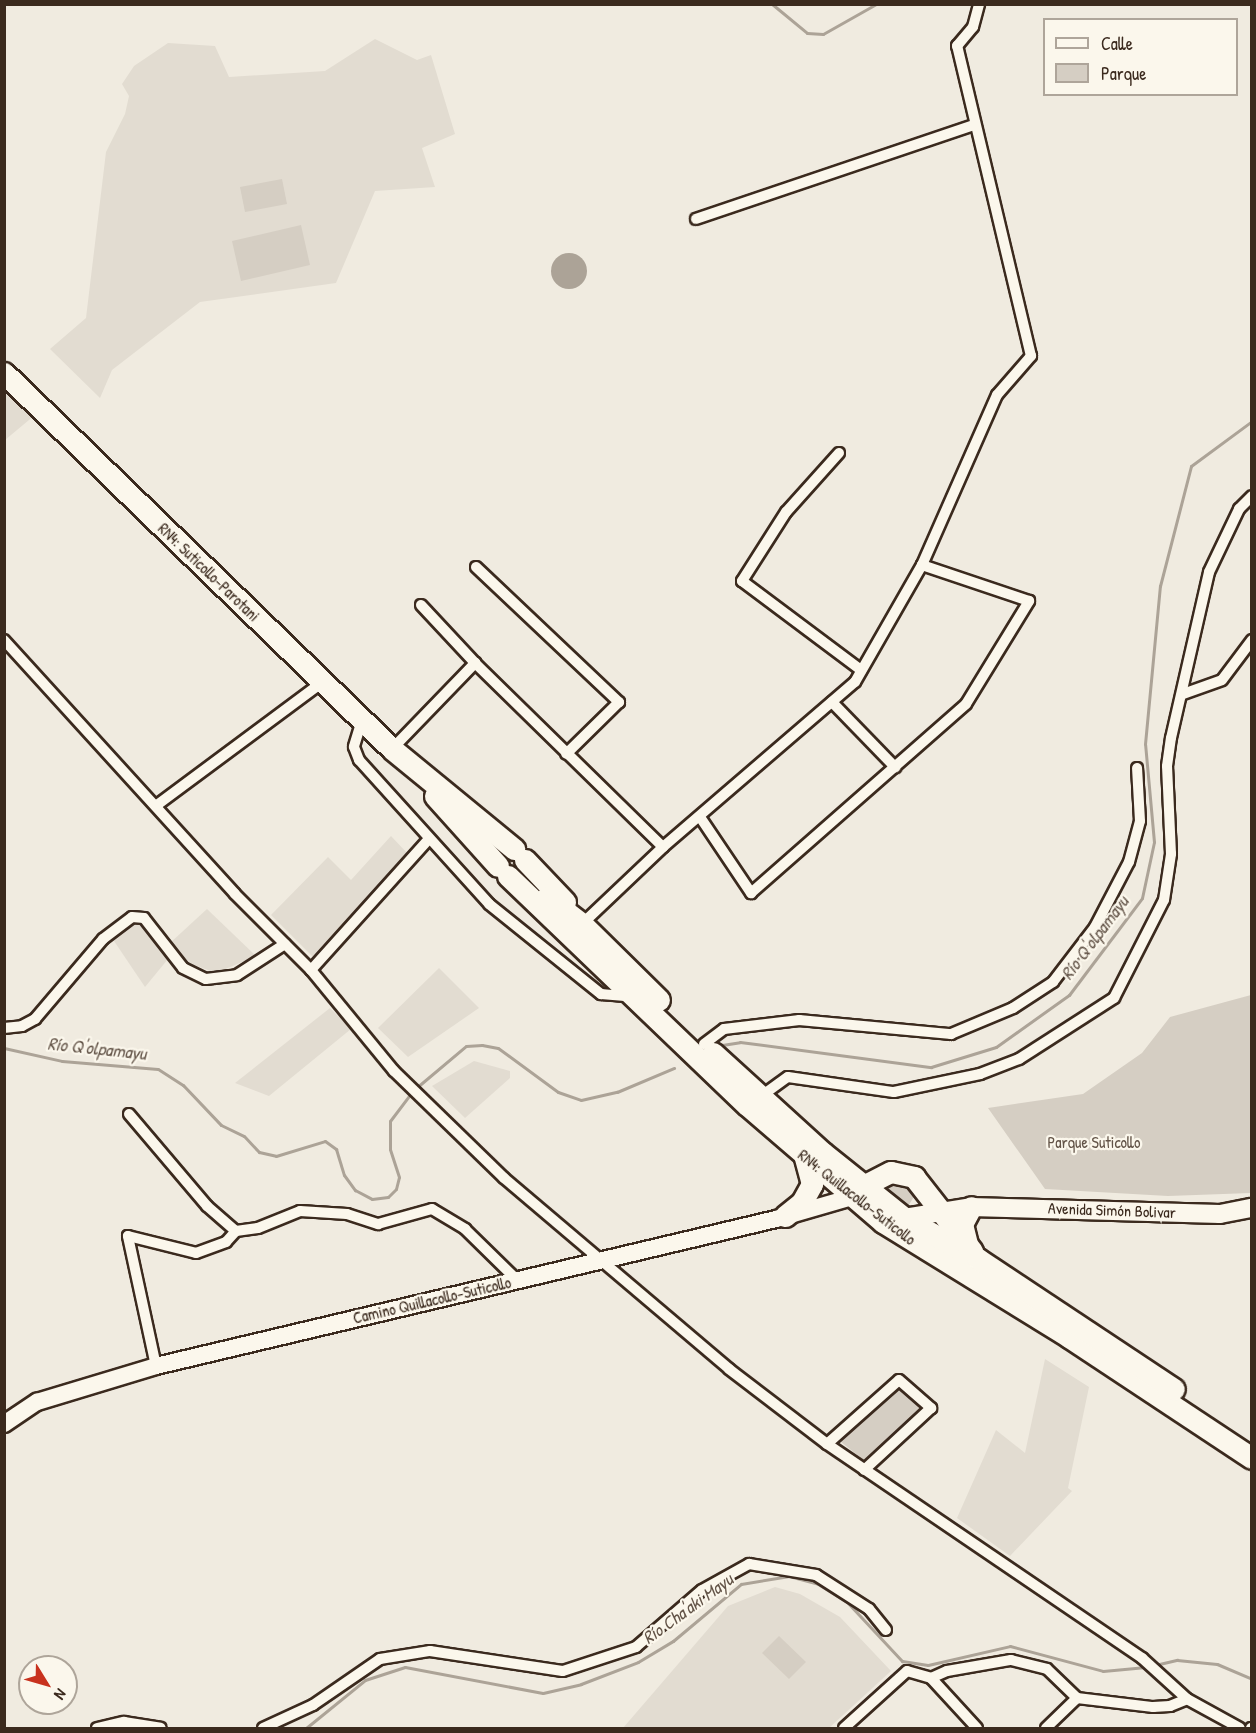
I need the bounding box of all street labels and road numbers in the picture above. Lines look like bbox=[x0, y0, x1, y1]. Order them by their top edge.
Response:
street label: RN4: Suticollo-Parotani bbox=[154, 519, 264, 625]
street label: RN4: Quillacollo-Suticollo bbox=[794, 1145, 920, 1249]
street label: Avenida Simón Bolivar bbox=[1048, 1198, 1176, 1222]
street label: Camino Quillacollo-Suticollo bbox=[351, 1272, 513, 1328]

